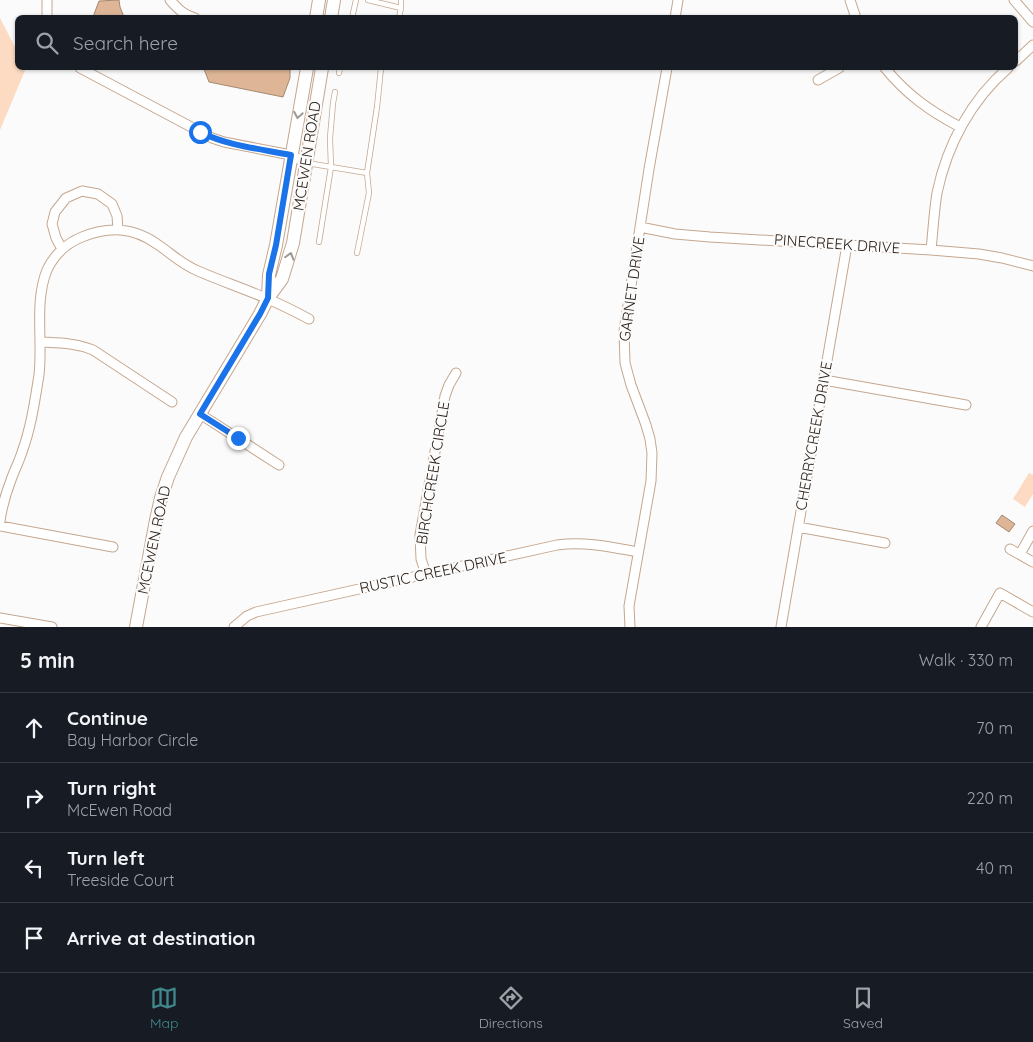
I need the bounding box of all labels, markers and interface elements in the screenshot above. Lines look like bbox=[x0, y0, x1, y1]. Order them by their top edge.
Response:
search box bbox=[15, 15, 1018, 70]
icon: search bbox=[33, 29, 61, 57]
text: Search here bbox=[73, 31, 178, 55]
street label: MCEWEN ROAD bbox=[288, 100, 325, 212]
one-way arrow bbox=[294, 111, 304, 120]
route start bbox=[189, 121, 212, 144]
street label: PINECREEK DRIVE bbox=[773, 230, 901, 257]
street label: GARNET DRIVE bbox=[615, 235, 648, 343]
one-way arrow bbox=[284, 252, 294, 260]
street label: CHERRYCREEK DRIVE bbox=[791, 360, 836, 512]
street label: BIRCHCREEK CIRCLE bbox=[412, 400, 453, 546]
route end bbox=[227, 427, 250, 450]
street label: MCEWEN ROAD bbox=[133, 484, 174, 596]
street label: RUSTIC CREEK DRIVE bbox=[358, 548, 508, 597]
text: 5 min bbox=[20, 647, 75, 673]
text: Walk · 330 m bbox=[919, 650, 1013, 670]
text: Continue bbox=[67, 706, 148, 730]
icon: ahead bbox=[20, 714, 48, 742]
text: 70 m bbox=[976, 718, 1013, 738]
text: Bay Harbor Circle bbox=[67, 730, 198, 750]
text: Turn right bbox=[67, 776, 156, 800]
icon: right bbox=[20, 784, 48, 812]
text: 220 m bbox=[967, 788, 1013, 808]
text: McEwen Road bbox=[67, 800, 172, 820]
text: Turn left bbox=[67, 846, 145, 870]
icon: left bbox=[20, 854, 48, 882]
text: 40 m bbox=[976, 858, 1013, 878]
text: Treeside Court bbox=[67, 870, 174, 890]
icon: arrive bbox=[20, 924, 48, 952]
text: Arrive at destination bbox=[67, 926, 256, 950]
tab: Map bbox=[150, 984, 179, 1032]
tab: Directions bbox=[479, 984, 543, 1032]
tab: Saved bbox=[843, 984, 883, 1032]

